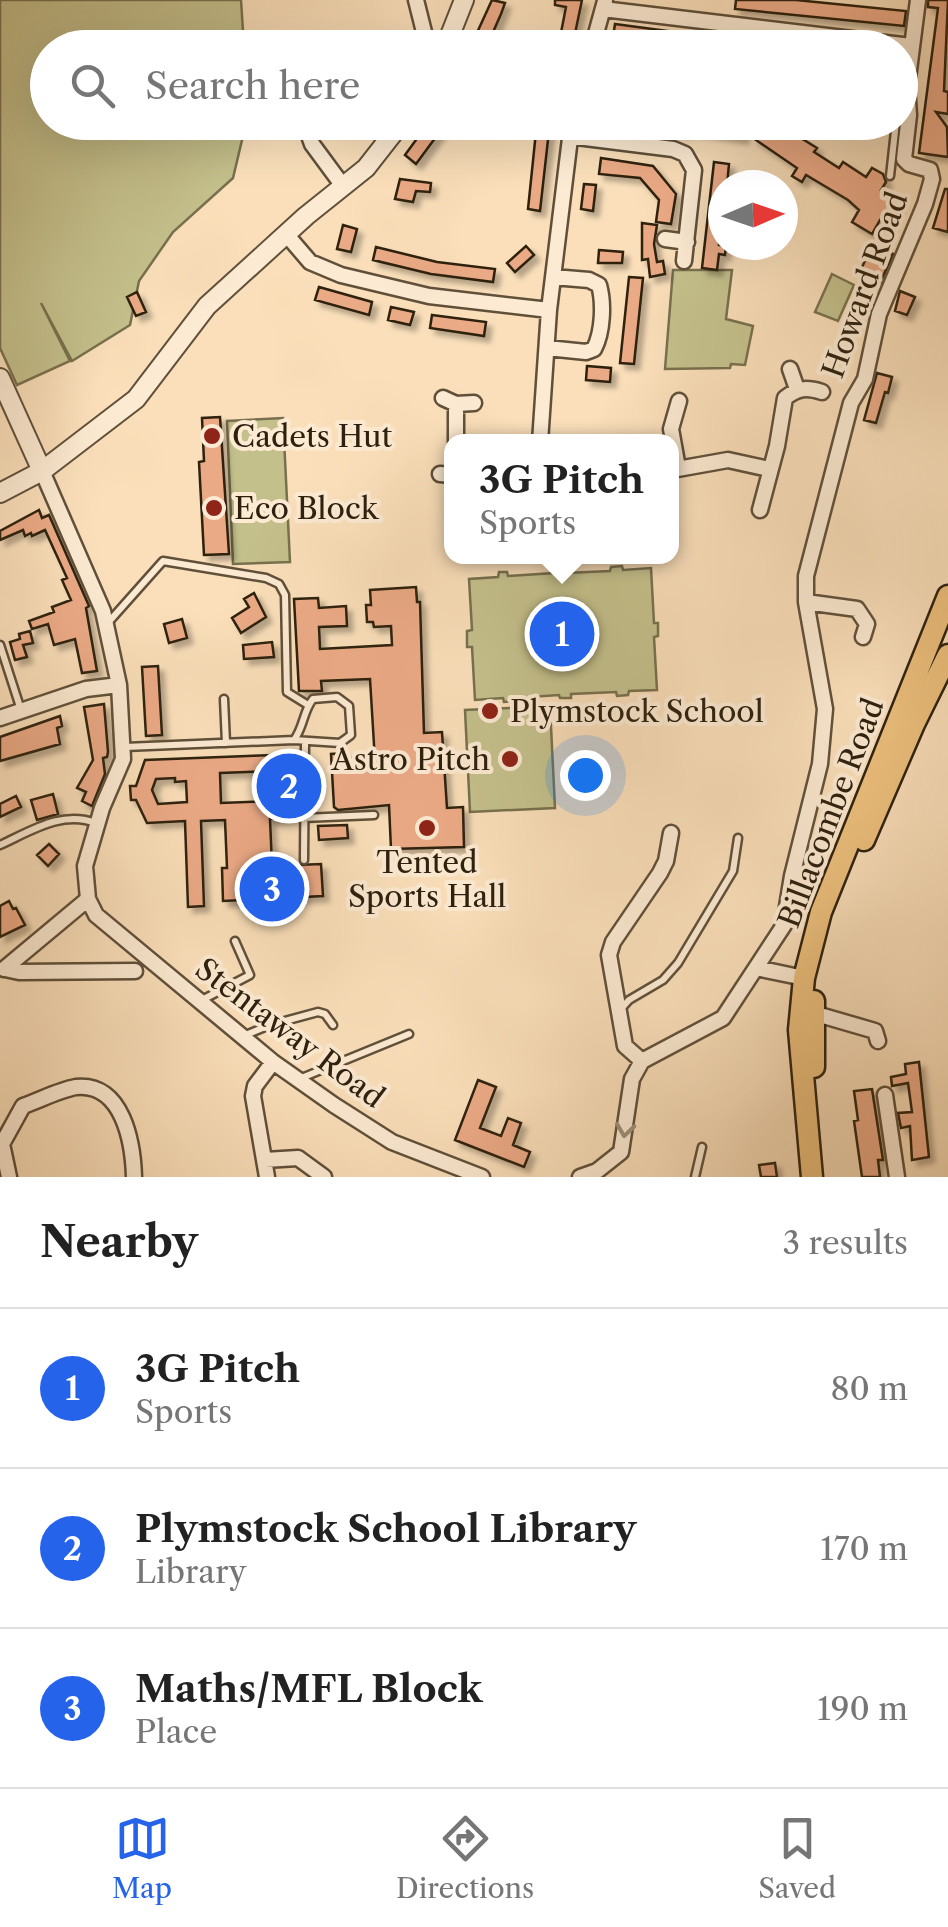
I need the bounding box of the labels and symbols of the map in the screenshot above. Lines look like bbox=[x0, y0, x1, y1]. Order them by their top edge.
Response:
north arrow bbox=[708, 170, 798, 260]
street label: Howard Road bbox=[814, 187, 916, 383]
place label: Cadets Hut bbox=[232, 418, 392, 455]
marker: Cadets Hut bbox=[201, 425, 223, 447]
place label: Eco Block bbox=[234, 490, 380, 527]
marker: Eco Block bbox=[203, 497, 225, 519]
pin: 1 bbox=[530, 596, 594, 672]
place label: Plymstock School bbox=[510, 693, 764, 730]
street label: Billacombe Road bbox=[770, 693, 892, 933]
marker: Plymstock School bbox=[479, 700, 501, 722]
place label: Astro Pitch bbox=[331, 741, 490, 778]
pin: 2 bbox=[256, 748, 322, 824]
marker: Astro Pitch bbox=[499, 748, 521, 770]
your location bbox=[560, 750, 611, 801]
marker: Tented Sports Hall bbox=[416, 817, 438, 839]
place label: Tented Sports Hall bbox=[348, 844, 506, 915]
pin: 3 bbox=[240, 852, 304, 926]
street label: Stentaway Road bbox=[188, 950, 392, 1116]
one-way arrow bbox=[616, 1122, 637, 1138]

